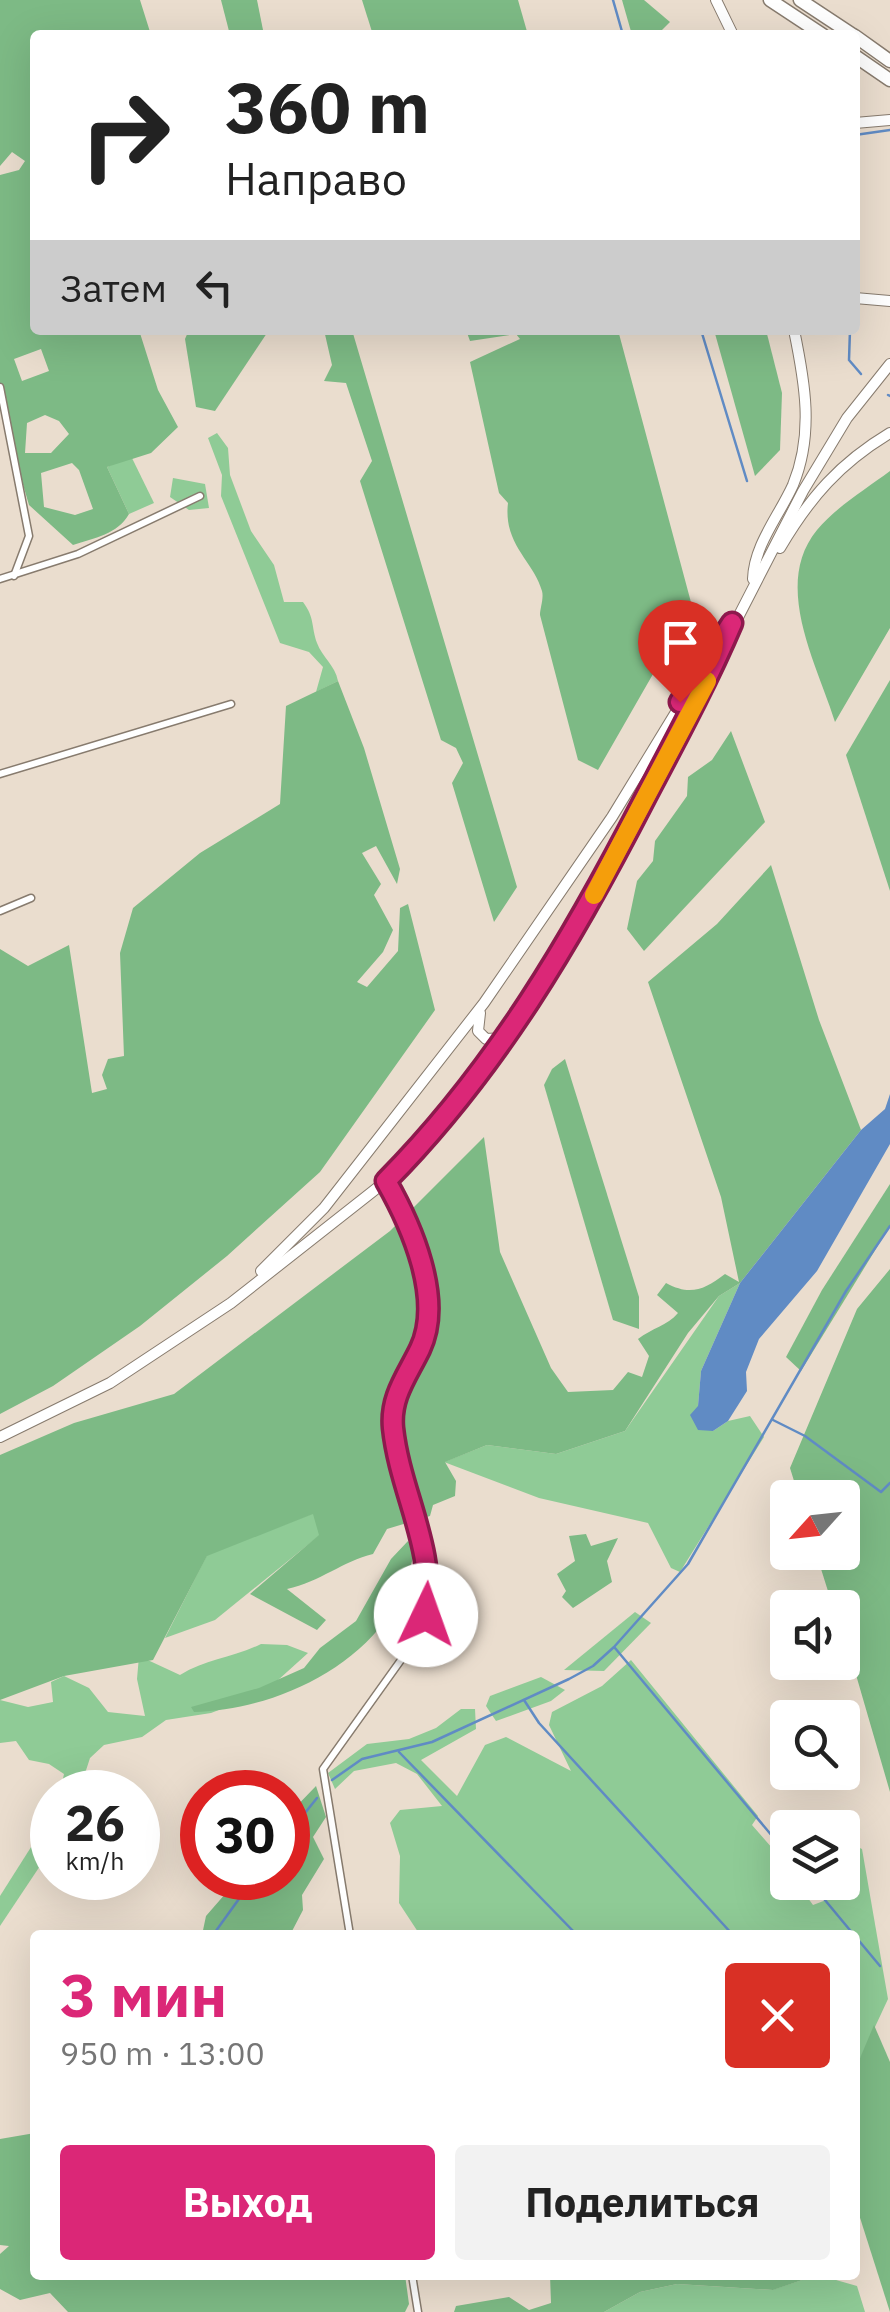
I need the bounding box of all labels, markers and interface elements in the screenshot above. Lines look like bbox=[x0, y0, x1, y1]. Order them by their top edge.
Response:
text: 360 m bbox=[225, 61, 430, 152]
icon: right bbox=[60, 70, 190, 200]
text: Направо bbox=[225, 149, 407, 207]
icon: left bbox=[187, 260, 242, 315]
text: Затем bbox=[60, 263, 167, 312]
pin bbox=[638, 600, 723, 703]
icon: arrive bbox=[653, 615, 708, 670]
north arrow bbox=[770, 1480, 860, 1570]
map controls bbox=[770, 1480, 860, 1900]
position arrow bbox=[374, 1563, 478, 1667]
button: sound bbox=[770, 1590, 860, 1680]
button: search bbox=[770, 1700, 860, 1790]
speed limit sign: 30 bbox=[180, 1770, 310, 1900]
text: 26 bbox=[65, 1790, 125, 1855]
button: layers bbox=[770, 1810, 860, 1900]
text: km/h bbox=[66, 1844, 124, 1877]
text: 3 мин bbox=[60, 1955, 227, 2034]
button: close bbox=[725, 1963, 830, 2068]
text: 950 m · 13:00 bbox=[60, 2032, 265, 2074]
button: Выход bbox=[60, 2145, 435, 2260]
button: Поделиться bbox=[455, 2145, 830, 2260]

